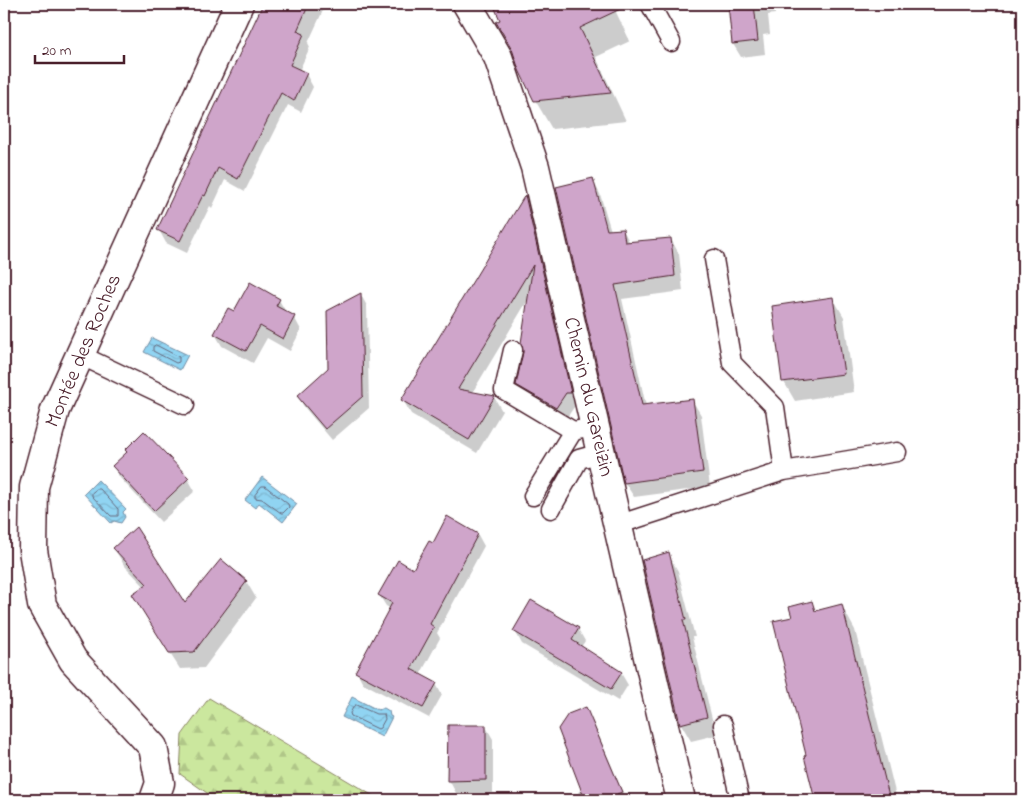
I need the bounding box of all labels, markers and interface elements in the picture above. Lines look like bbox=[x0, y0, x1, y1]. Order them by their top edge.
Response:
scale bar bbox=[35, 32, 124, 64]
text: 20 m bbox=[42, 40, 72, 62]
street label: Montée des Roches bbox=[38, 270, 130, 432]
street label: Chemin du Gareizin bbox=[555, 314, 621, 480]

